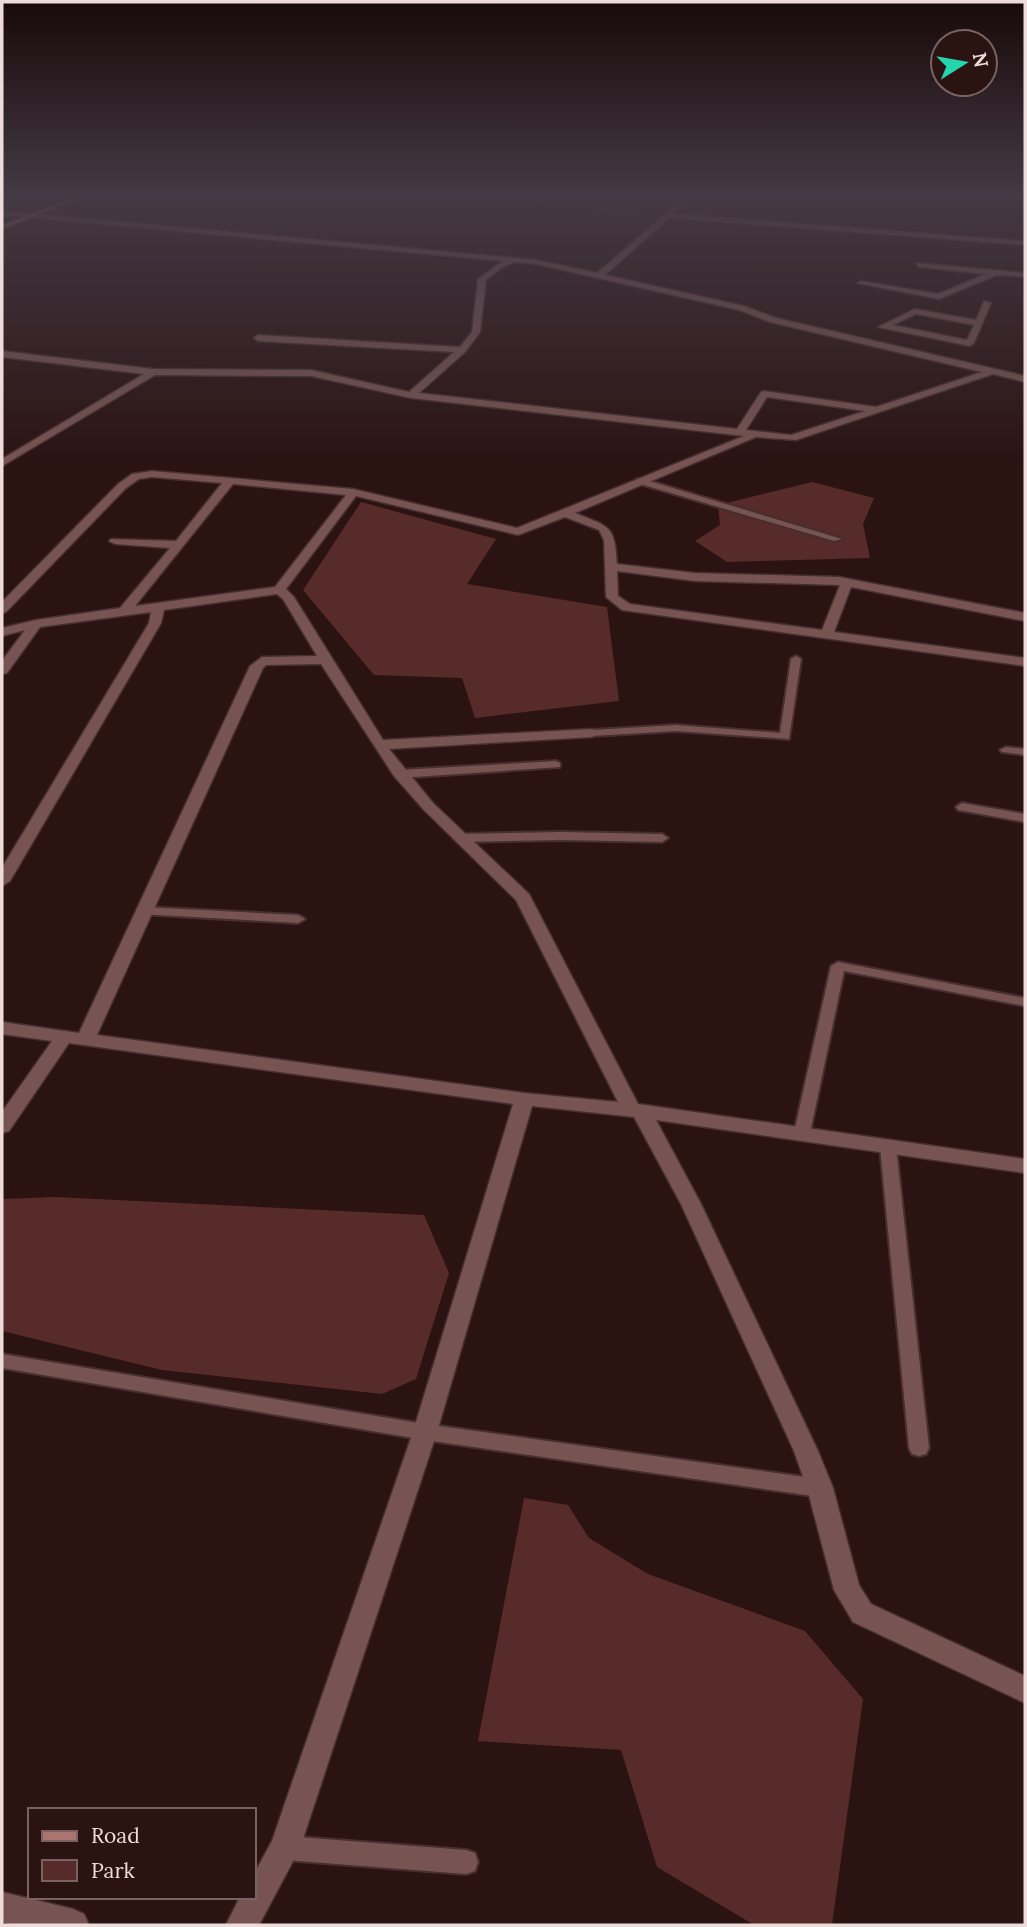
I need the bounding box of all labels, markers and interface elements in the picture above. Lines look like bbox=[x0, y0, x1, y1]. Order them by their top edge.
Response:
north arrow bbox=[929, 28, 999, 98]
text: N bbox=[968, 50, 994, 70]
legend bbox=[28, 1808, 256, 1899]
text: Road bbox=[91, 1822, 140, 1849]
text: Park bbox=[91, 1857, 135, 1884]

